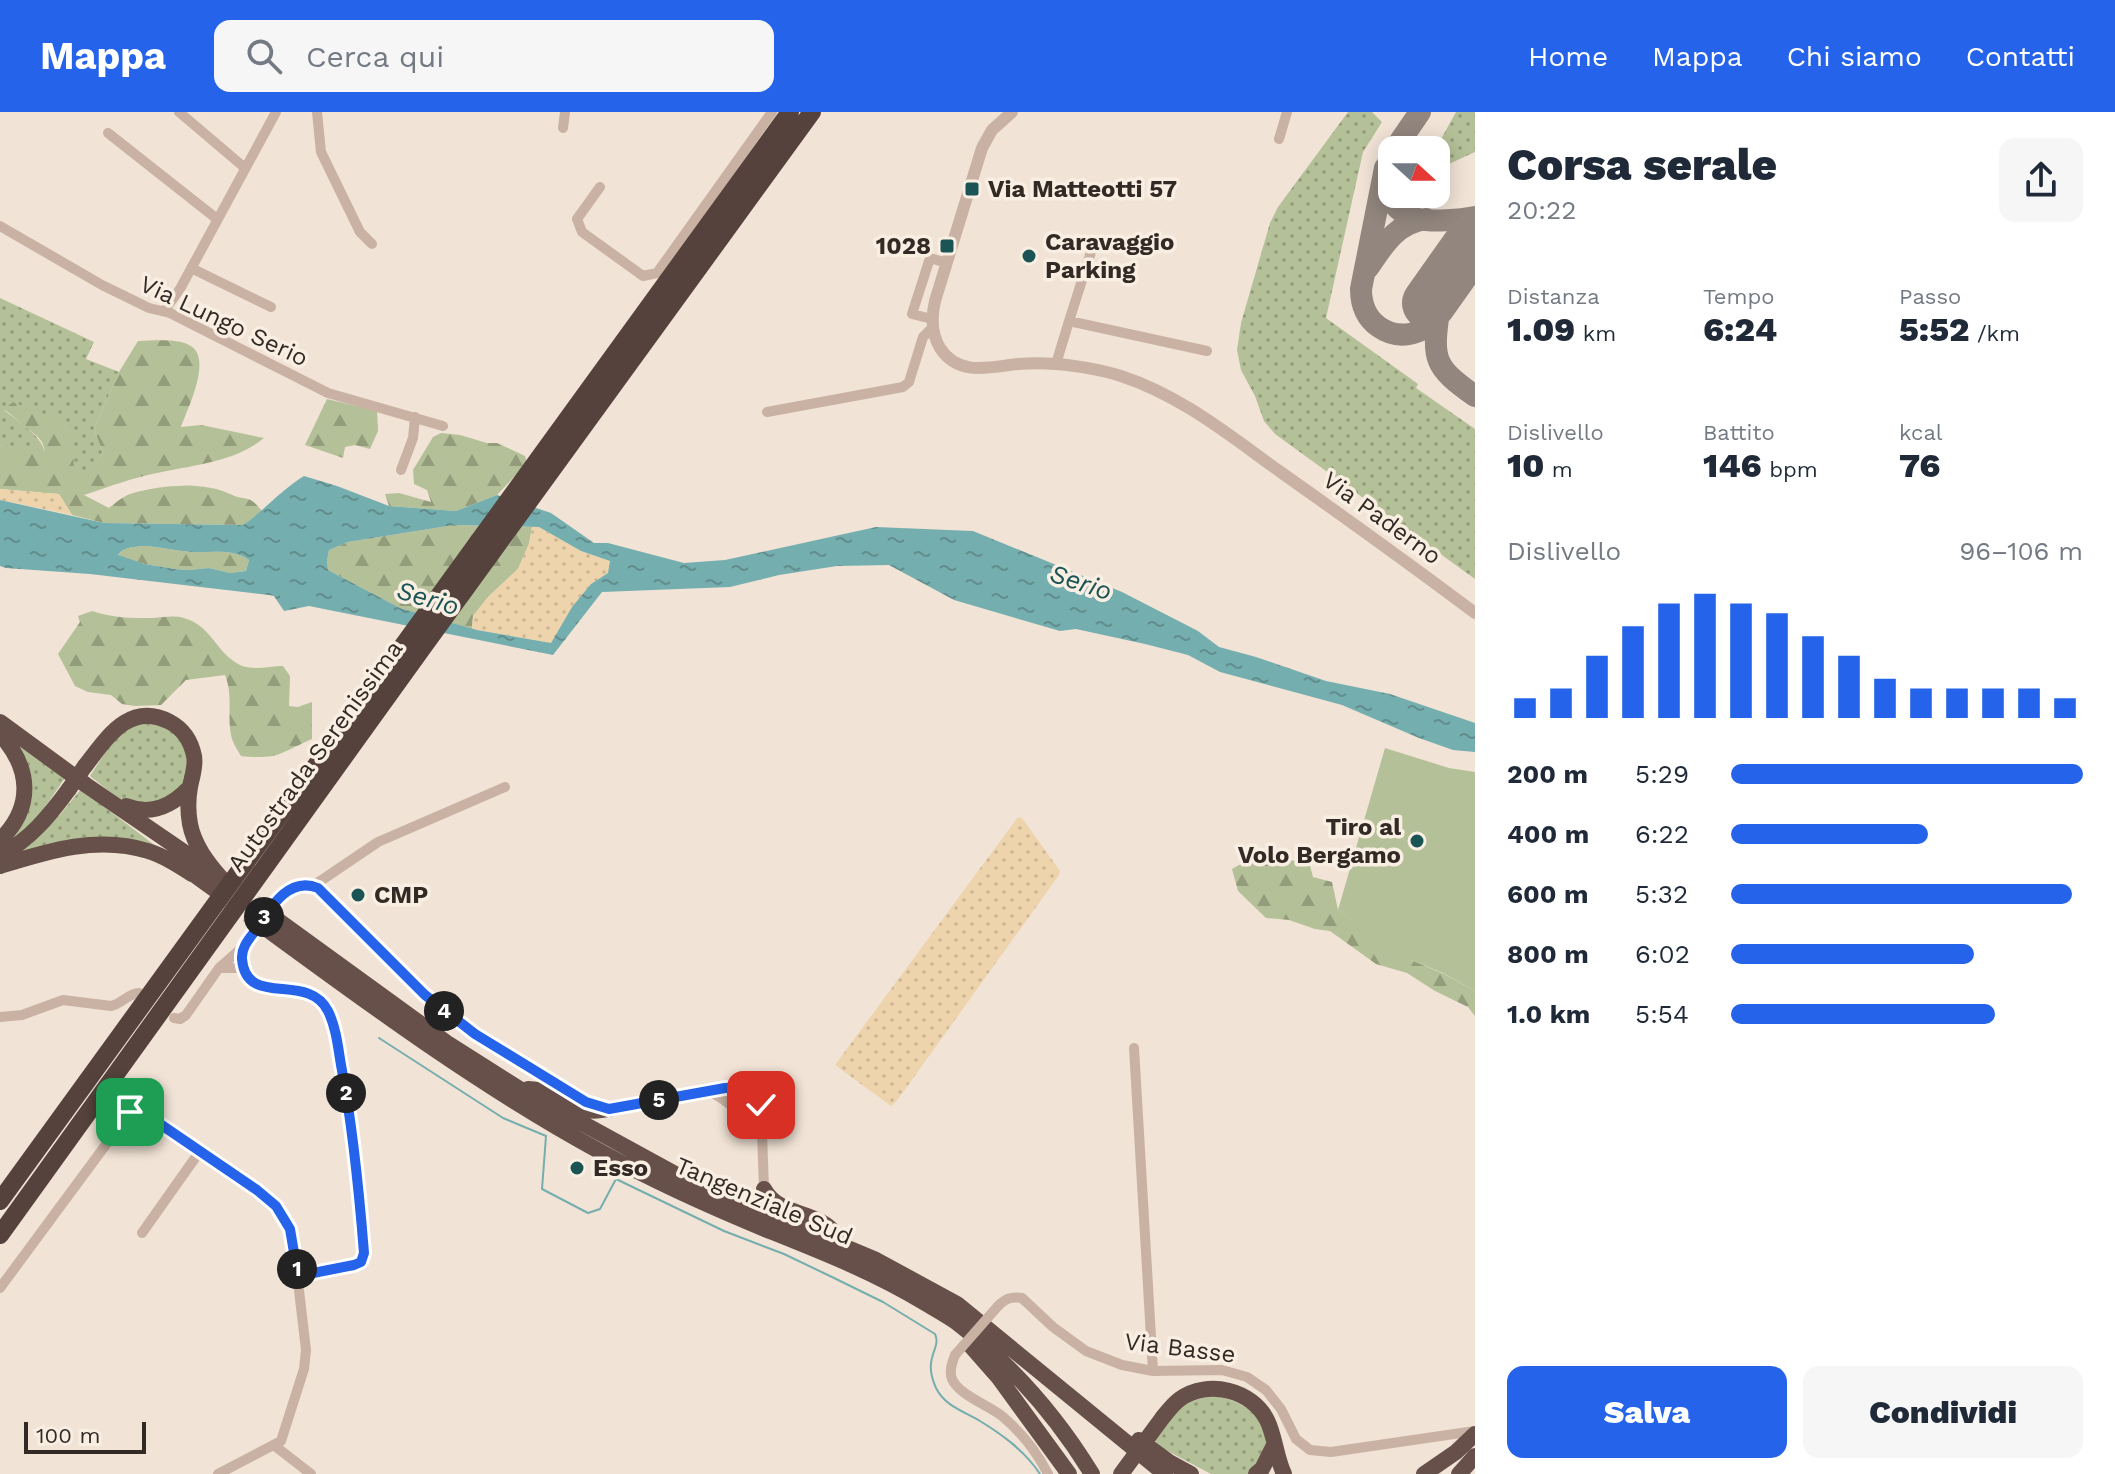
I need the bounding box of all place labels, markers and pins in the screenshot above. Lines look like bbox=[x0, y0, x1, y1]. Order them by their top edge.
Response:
place label: Via Matteotti 57 bbox=[988, 175, 1177, 203]
marker: Via Matteotti 57 bbox=[963, 180, 981, 198]
place label: Caravaggio Parking bbox=[1045, 228, 1174, 284]
place label: 1028 bbox=[876, 232, 931, 260]
marker: 1028 bbox=[938, 237, 956, 255]
marker: Caravaggio Parking bbox=[1020, 247, 1038, 265]
place label: Tiro al Volo Bergamo bbox=[1238, 813, 1401, 869]
marker: Tiro al Volo Bergamo bbox=[1408, 832, 1426, 850]
place label: CMP bbox=[374, 881, 428, 909]
marker: CMP bbox=[349, 886, 367, 904]
pin: 3 bbox=[244, 897, 284, 937]
pin: 4 bbox=[424, 991, 464, 1031]
pin bbox=[727, 1071, 795, 1139]
pin: 2 bbox=[326, 1073, 366, 1113]
pin bbox=[96, 1078, 164, 1146]
pin: 5 bbox=[639, 1080, 679, 1120]
place label: Esso bbox=[593, 1154, 648, 1182]
marker: Esso bbox=[568, 1159, 586, 1177]
pin: 1 bbox=[277, 1249, 317, 1289]

